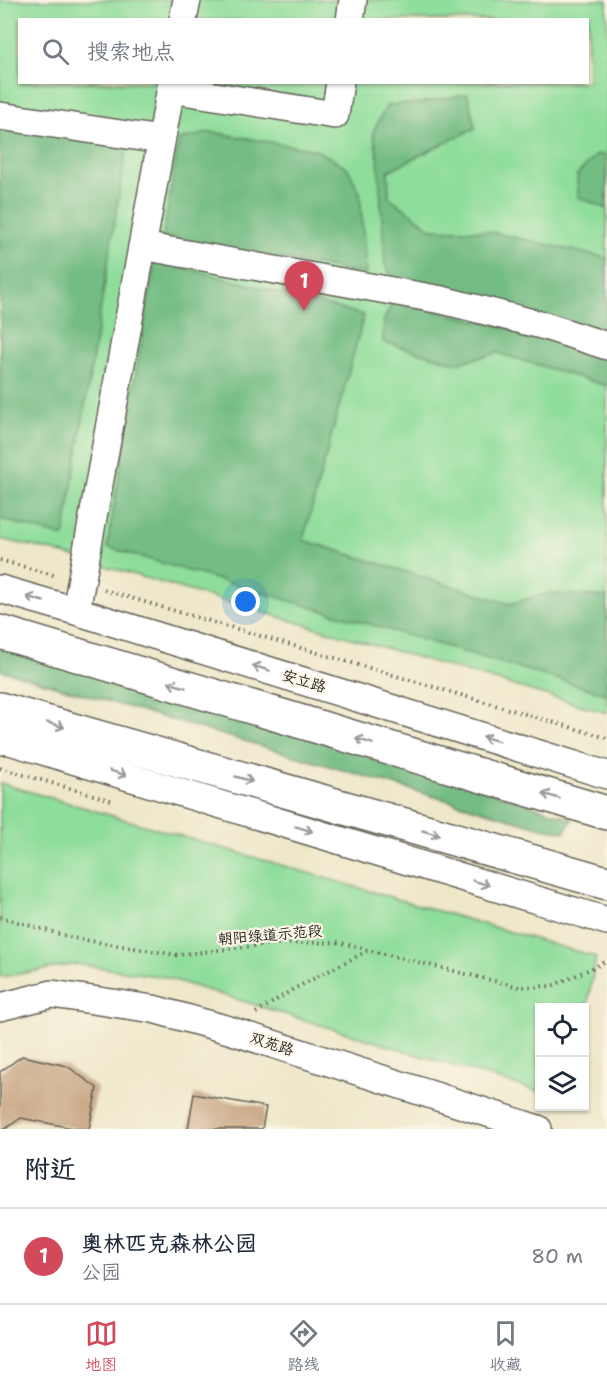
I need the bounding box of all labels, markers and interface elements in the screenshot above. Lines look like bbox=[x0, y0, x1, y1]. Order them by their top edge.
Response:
search box bbox=[18, 18, 589, 84]
icon: search bbox=[39, 35, 72, 68]
text: 搜索地点 bbox=[87, 37, 175, 66]
pin: 1 bbox=[284, 262, 324, 311]
your location bbox=[231, 587, 260, 616]
one-way arrow bbox=[25, 593, 44, 604]
one-way arrow bbox=[252, 662, 271, 673]
street label: 安立路 bbox=[280, 665, 328, 697]
one-way arrow bbox=[168, 679, 187, 690]
one-way arrow bbox=[46, 720, 65, 731]
one-way arrow bbox=[482, 733, 501, 744]
one-way arrow bbox=[355, 735, 374, 746]
one-way arrow bbox=[108, 768, 127, 779]
one-way arrow bbox=[234, 774, 253, 785]
one-way arrow bbox=[542, 790, 561, 801]
one-way arrow bbox=[294, 824, 313, 835]
one-way arrow bbox=[421, 827, 440, 839]
one-way arrow bbox=[471, 878, 490, 889]
street label: 朝阳绿道示范段 bbox=[217, 920, 323, 950]
map controls bbox=[535, 1003, 589, 1111]
button: locate bbox=[535, 1003, 589, 1057]
street label: 双苑路 bbox=[248, 1028, 296, 1060]
button: layers bbox=[535, 1057, 589, 1111]
text: 附近 bbox=[24, 1151, 76, 1186]
text: 奥林匹克森林公园 bbox=[81, 1229, 257, 1258]
text: 1 bbox=[39, 1243, 48, 1269]
text: 80 m bbox=[531, 1243, 583, 1269]
text: 公园 bbox=[81, 1259, 121, 1285]
tab: 地图 bbox=[85, 1317, 118, 1375]
tab: 路线 bbox=[287, 1317, 320, 1375]
tab: 收藏 bbox=[489, 1317, 522, 1375]

